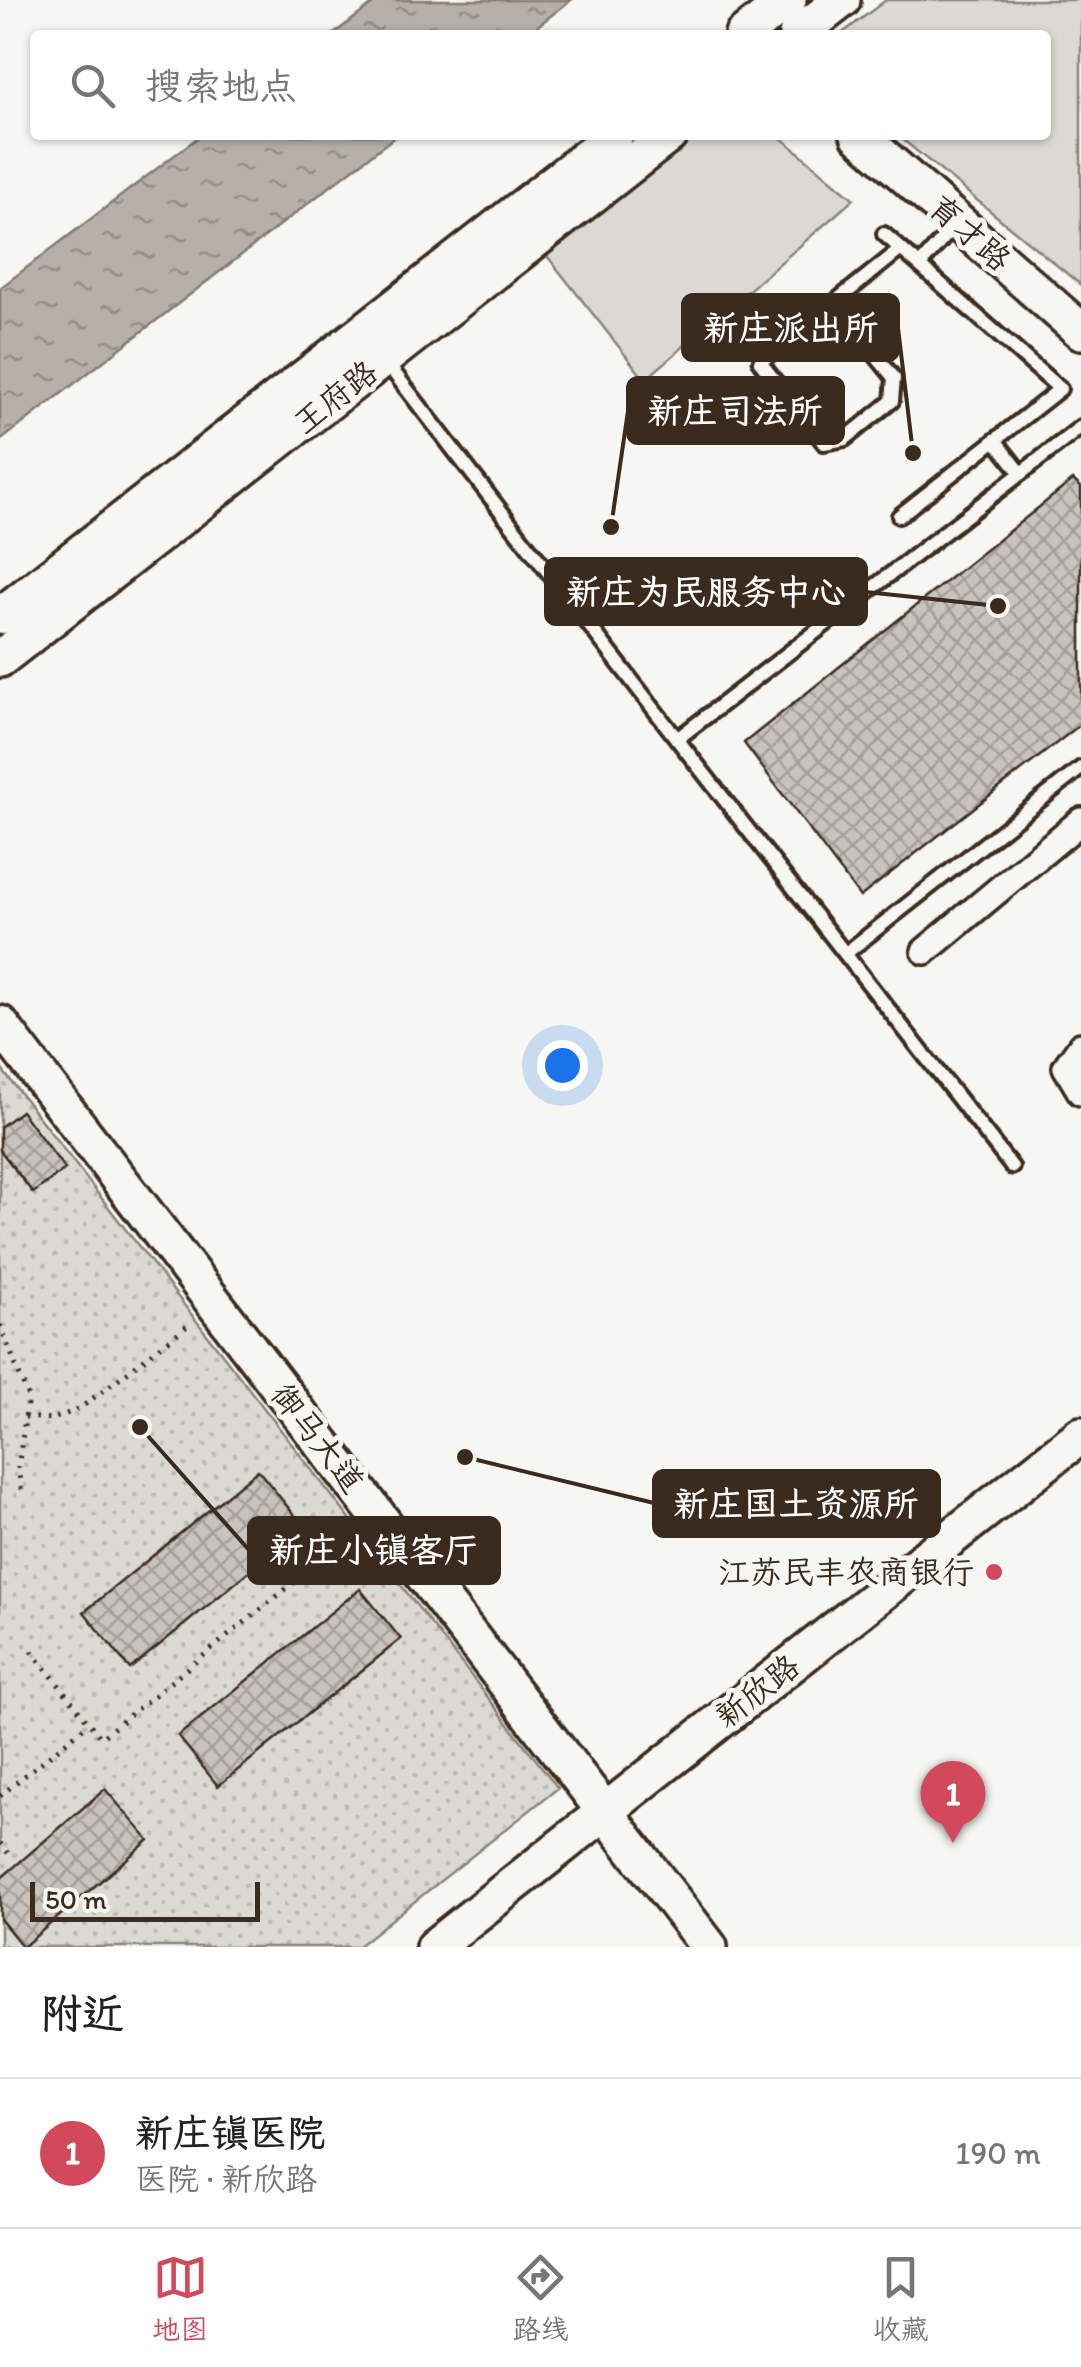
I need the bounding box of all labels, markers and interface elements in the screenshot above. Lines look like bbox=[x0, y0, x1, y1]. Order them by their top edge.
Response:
search box bbox=[30, 30, 1051, 140]
icon: search bbox=[65, 58, 120, 113]
text: 搜索地点 bbox=[145, 63, 297, 109]
street label: 育才路 bbox=[921, 187, 1019, 279]
callout: 新庄派出所 bbox=[683, 295, 898, 360]
text: 新庄派出所 bbox=[703, 307, 879, 349]
street label: 王府路 bbox=[285, 352, 385, 442]
callout: 新庄司法所 bbox=[628, 378, 843, 443]
text: 新庄司法所 bbox=[647, 390, 823, 432]
callout: 新庄为民服务中心 bbox=[546, 559, 866, 624]
text: 新庄为民服务中心 bbox=[566, 571, 846, 613]
your location bbox=[537, 1040, 588, 1091]
street label: 御马大道 bbox=[264, 1376, 372, 1500]
callout: 新庄国土资源所 bbox=[654, 1471, 939, 1536]
text: 新庄国土资源所 bbox=[673, 1483, 919, 1525]
callout: 新庄小镇客厅 bbox=[249, 1518, 499, 1583]
text: 新庄小镇客厅 bbox=[269, 1529, 479, 1571]
place label: 江苏民丰农商银行 bbox=[718, 1553, 974, 1591]
marker: 江苏民丰农商银行 bbox=[983, 1561, 1005, 1583]
street label: 新欣路 bbox=[707, 1646, 807, 1736]
pin: 1 bbox=[920, 1760, 986, 1843]
scale bar bbox=[30, 1877, 260, 1922]
text: 50 m bbox=[45, 1882, 107, 1916]
text: 附近 bbox=[40, 1988, 124, 2039]
text: 新庄镇医院 bbox=[135, 2110, 325, 2156]
text: 1 bbox=[65, 2134, 80, 2172]
text: 190 m bbox=[956, 2134, 1041, 2172]
text: 医院 · 新欣路 bbox=[135, 2160, 317, 2198]
tab: 地图 bbox=[152, 2250, 208, 2347]
tab: 路线 bbox=[512, 2250, 569, 2347]
tab: 收藏 bbox=[873, 2250, 929, 2347]

